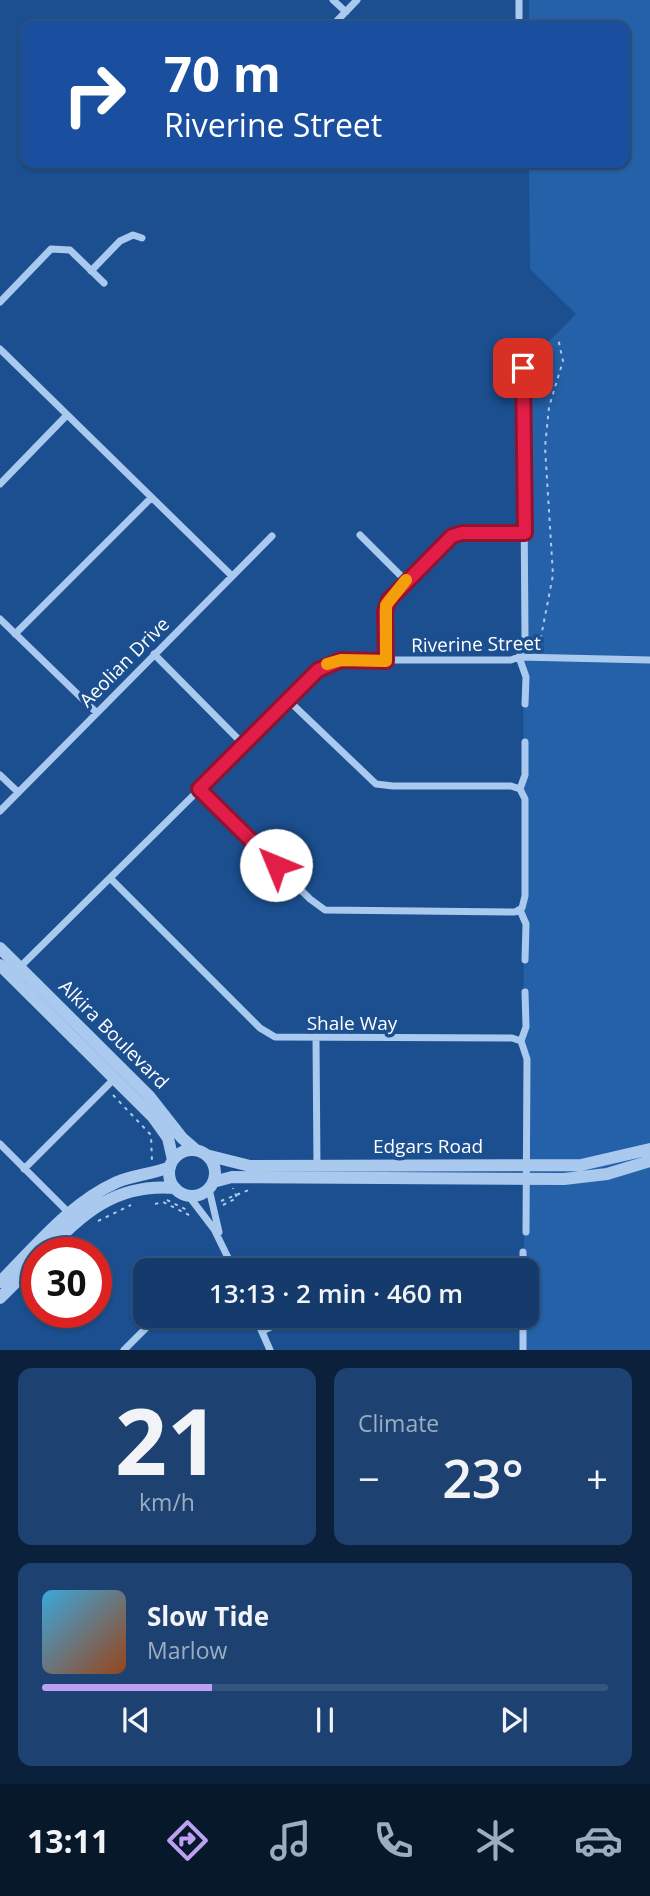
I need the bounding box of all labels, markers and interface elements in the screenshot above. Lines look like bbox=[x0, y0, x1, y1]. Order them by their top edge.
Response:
text: 70 m bbox=[164, 40, 281, 106]
icon: right bbox=[49, 49, 140, 140]
text: Riverine Street bbox=[164, 103, 382, 146]
pin bbox=[493, 338, 553, 398]
icon: arrive bbox=[504, 349, 542, 387]
street label: Aeolian Drive bbox=[73, 611, 175, 713]
street label: Riverine Street bbox=[411, 630, 541, 658]
position arrow bbox=[239, 828, 313, 902]
street label: Alkira Boulevard bbox=[54, 974, 174, 1094]
street label: Shale Way bbox=[307, 1010, 398, 1036]
street label: Edgars Road bbox=[373, 1133, 483, 1159]
speed limit sign: 30 bbox=[21, 1237, 112, 1328]
text: 13:13 · 2 min · 460 m bbox=[209, 1275, 463, 1311]
text: 21 bbox=[115, 1378, 219, 1502]
text: Climate bbox=[358, 1407, 439, 1439]
text: 23° bbox=[442, 1442, 524, 1513]
text: − bbox=[358, 1452, 380, 1504]
text: + bbox=[586, 1452, 608, 1504]
text: km/h bbox=[139, 1486, 195, 1518]
text: Slow Tide bbox=[147, 1598, 269, 1634]
text: Marlow bbox=[147, 1634, 227, 1666]
icon: previous bbox=[117, 1701, 155, 1739]
icon: pause bbox=[306, 1701, 344, 1739]
icon: next bbox=[495, 1701, 533, 1739]
icon: directions bbox=[163, 1816, 212, 1865]
icon: music bbox=[266, 1816, 315, 1865]
icon: phone bbox=[369, 1816, 418, 1865]
icon: climate bbox=[471, 1816, 520, 1865]
icon: car bbox=[574, 1816, 623, 1865]
text: 13:11 bbox=[27, 1819, 109, 1862]

